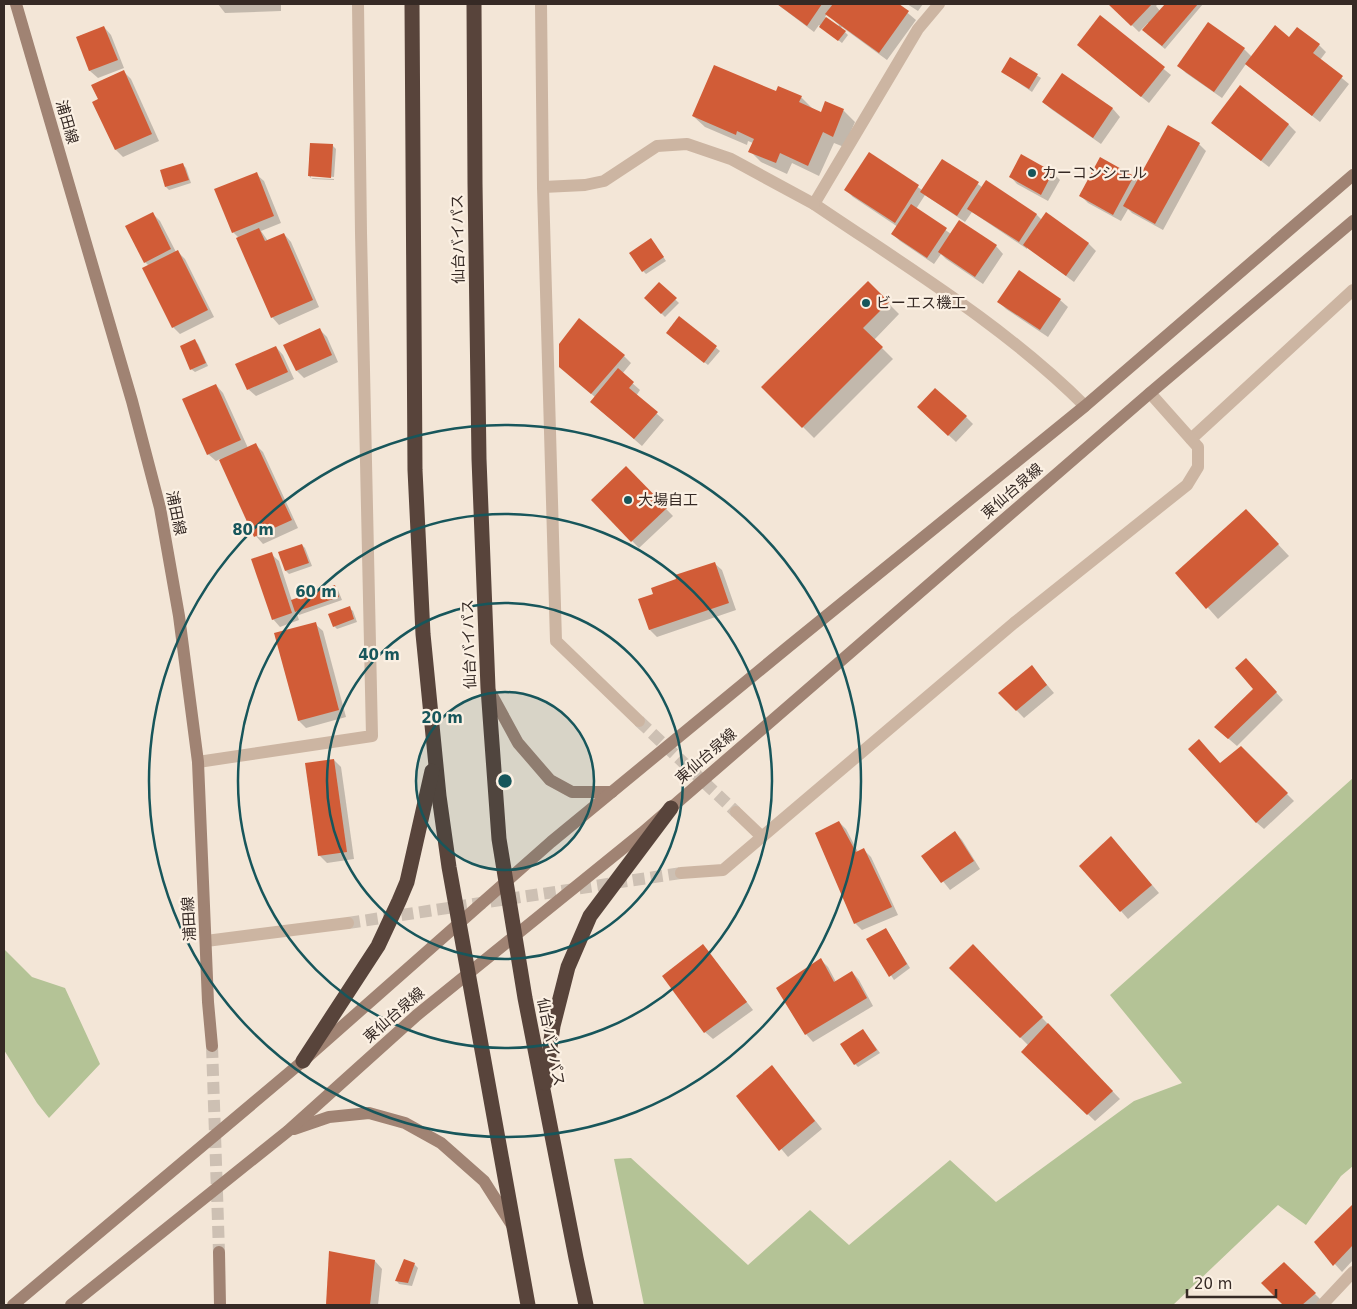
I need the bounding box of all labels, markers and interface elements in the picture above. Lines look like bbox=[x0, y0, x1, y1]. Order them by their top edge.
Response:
street label: 浦田線 bbox=[52, 98, 82, 146]
place label: カーコンシェル bbox=[1042, 164, 1147, 182]
marker: カーコンシェル bbox=[1026, 167, 1038, 179]
street label: 仙台バイパス bbox=[448, 194, 468, 284]
place label: ビーエス機工 bbox=[876, 294, 966, 312]
marker: ビーエス機工 bbox=[860, 297, 872, 309]
street label: 東仙台泉線 bbox=[978, 460, 1046, 522]
street label: 浦田線 bbox=[163, 489, 189, 537]
place label: 大場自工 bbox=[638, 491, 698, 509]
marker: 大場自工 bbox=[622, 494, 634, 506]
text: 80 m bbox=[232, 521, 274, 539]
text: 60 m bbox=[295, 583, 337, 601]
street label: 仙台バイパス bbox=[458, 599, 480, 689]
text: 40 m bbox=[358, 646, 400, 664]
text: 20 m bbox=[421, 709, 463, 727]
street label: 東仙台泉線 bbox=[672, 725, 740, 787]
centre of rings bbox=[496, 772, 514, 790]
street label: 浦田線 bbox=[179, 896, 199, 942]
street label: 東仙台泉線 bbox=[360, 984, 428, 1046]
street label: 仙台バイパス bbox=[534, 996, 568, 1088]
scale bar bbox=[1187, 1266, 1276, 1298]
text: 20 m bbox=[1194, 1275, 1232, 1293]

